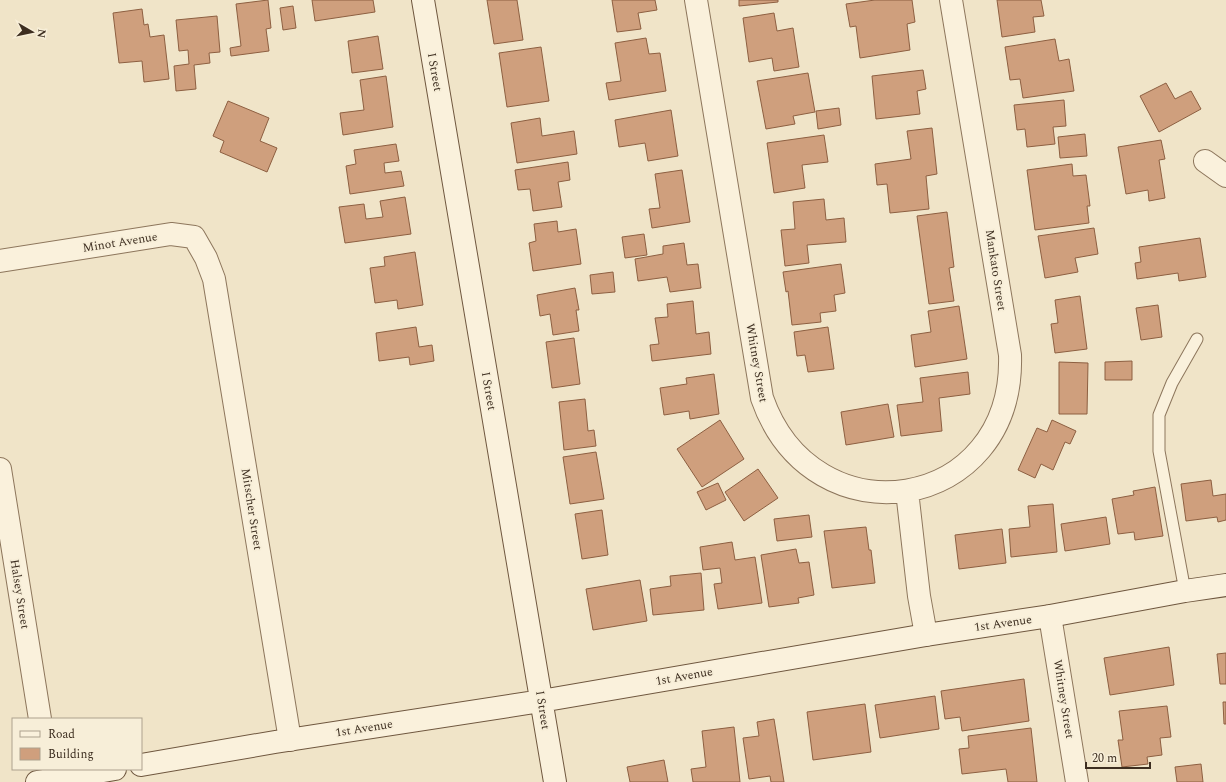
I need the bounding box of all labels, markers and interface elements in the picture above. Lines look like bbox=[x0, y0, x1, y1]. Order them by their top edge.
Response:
north arrow bbox=[12, 12, 52, 52]
text: N bbox=[32, 28, 50, 39]
street label: I Street bbox=[422, 51, 447, 93]
street label: Minot Avenue bbox=[81, 227, 159, 258]
street label: Mankato Street bbox=[980, 228, 1011, 312]
street label: Whitney Street bbox=[740, 322, 773, 404]
street label: I Street bbox=[476, 370, 501, 412]
street label: Mitscher Street bbox=[236, 467, 267, 551]
street label: Halsey Street bbox=[5, 558, 34, 630]
street label: 1st Avenue bbox=[973, 610, 1033, 637]
street label: Whitney Street bbox=[1048, 658, 1079, 740]
street label: 1st Avenue bbox=[654, 662, 714, 691]
street label: I Street bbox=[530, 689, 555, 731]
street label: 1st Avenue bbox=[334, 715, 394, 742]
legend bbox=[12, 718, 142, 770]
text: Road bbox=[48, 725, 75, 744]
scale bar bbox=[1086, 744, 1150, 770]
text: Building bbox=[48, 745, 94, 764]
text: 20 m bbox=[1092, 749, 1117, 768]

